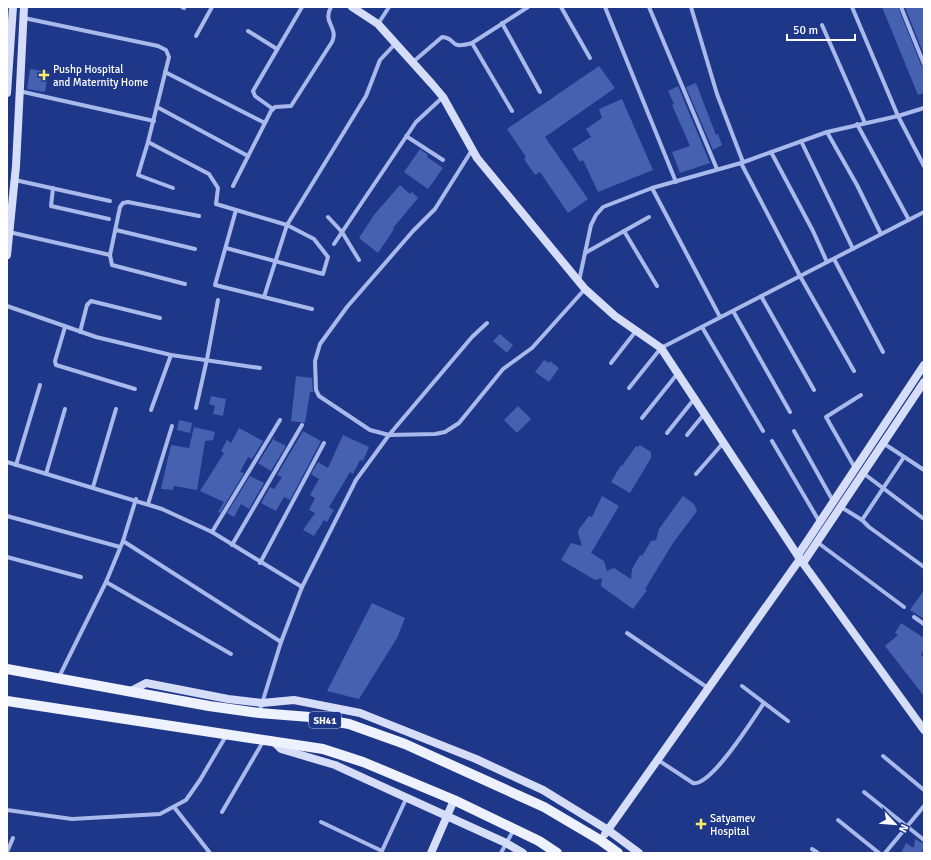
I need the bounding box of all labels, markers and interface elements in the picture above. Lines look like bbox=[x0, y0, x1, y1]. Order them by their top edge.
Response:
scale bar bbox=[787, 16, 855, 42]
text: 50 m bbox=[793, 23, 818, 38]
place label: Pushp Hospital and Maternity Home bbox=[53, 63, 148, 89]
marker: Pushp Hospital and Maternity Home bbox=[38, 69, 50, 81]
road number: SH41 bbox=[309, 712, 341, 728]
north arrow bbox=[875, 804, 915, 844]
place label: Satyamev Hospital bbox=[710, 812, 755, 838]
marker: Satyamev Hospital bbox=[695, 818, 707, 830]
text: N bbox=[896, 822, 911, 834]

